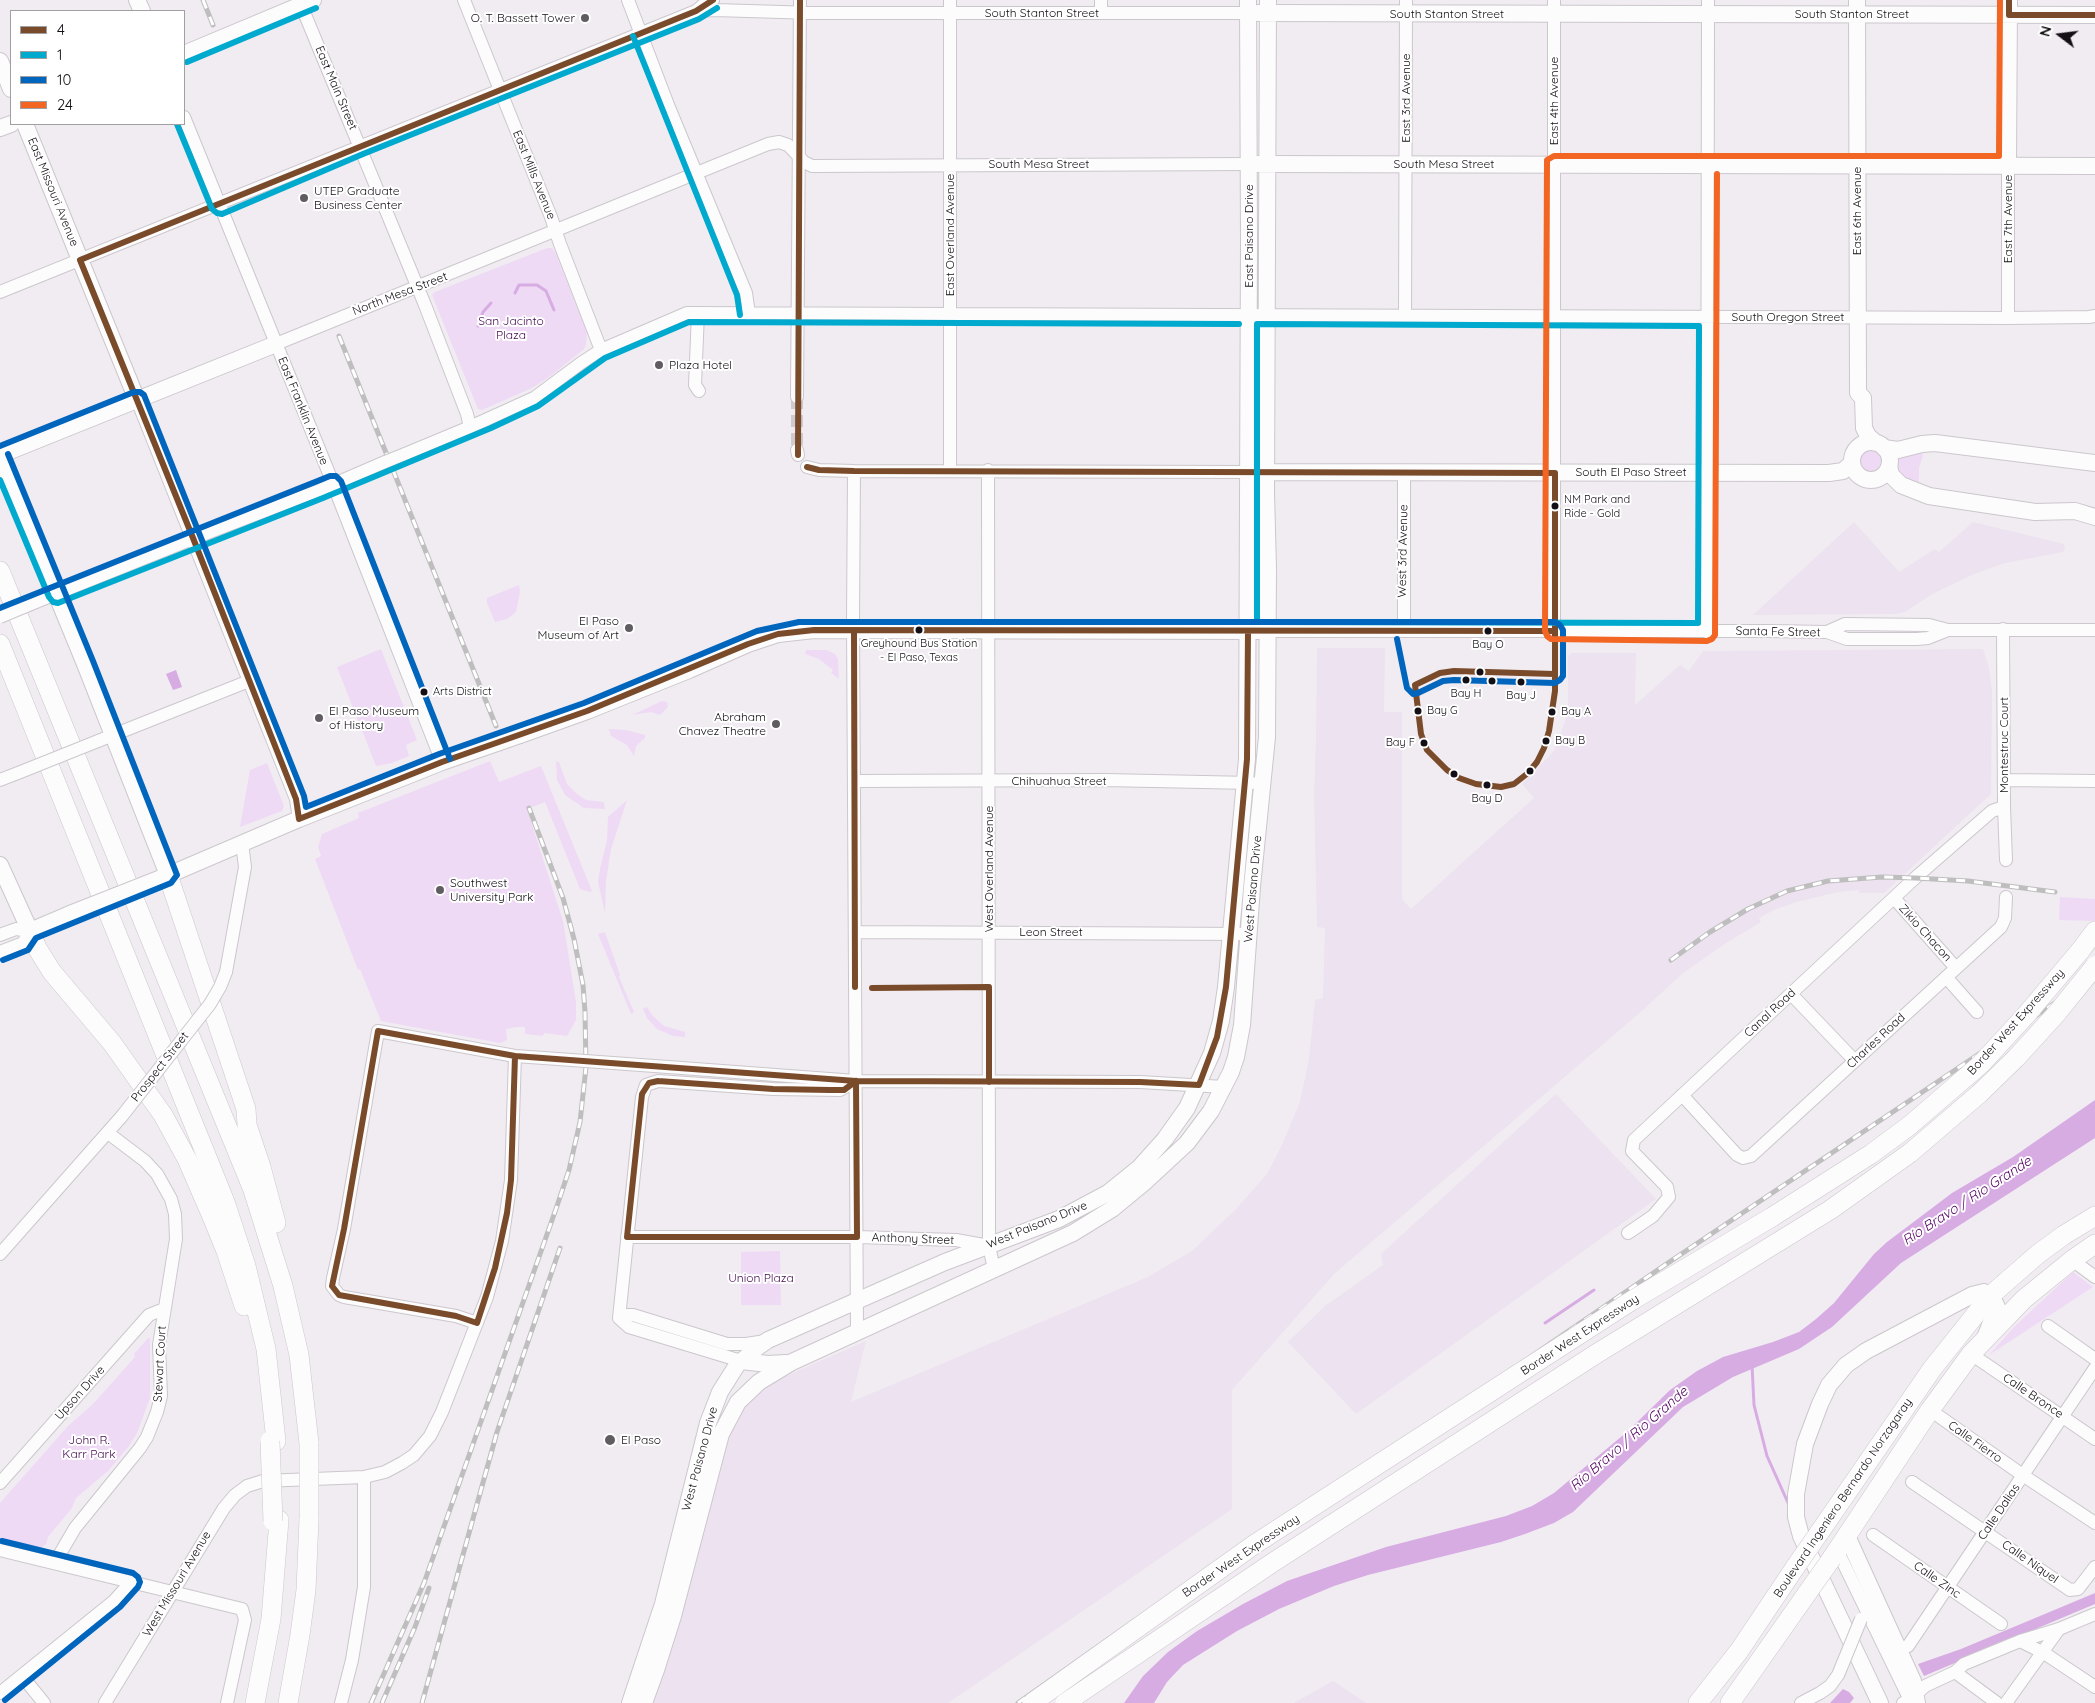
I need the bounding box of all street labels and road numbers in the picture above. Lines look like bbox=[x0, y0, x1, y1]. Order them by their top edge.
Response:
street label: South Stanton Street bbox=[985, 6, 1099, 20]
street label: South Stanton Street bbox=[1390, 7, 1504, 21]
street label: South Stanton Street bbox=[1795, 7, 1909, 21]
street label: East Main Street bbox=[312, 44, 360, 132]
street label: East 3rd Avenue bbox=[1399, 53, 1413, 143]
street label: East 4th Avenue bbox=[1547, 57, 1561, 145]
street label: East Mills Avenue bbox=[510, 128, 558, 222]
street label: East Missouri Avenue bbox=[25, 135, 81, 249]
street label: South Mesa Street bbox=[989, 157, 1089, 171]
street label: South Mesa Street bbox=[1394, 157, 1494, 171]
street label: East 6th Avenue bbox=[1850, 167, 1864, 255]
street label: East Overland Avenue bbox=[943, 174, 957, 296]
street label: East 7th Avenue bbox=[2001, 175, 2015, 263]
street label: East Paisano Drive bbox=[1242, 184, 1256, 288]
street label: North Mesa Street bbox=[350, 269, 450, 319]
street label: South Oregon Street bbox=[1732, 310, 1844, 324]
street label: East Franklin Avenue bbox=[275, 355, 331, 467]
street label: South El Paso Street bbox=[1575, 465, 1687, 479]
street label: West 3rd Avenue bbox=[1395, 504, 1411, 598]
street label: Santa Fe Street bbox=[1735, 624, 1821, 640]
street label: Montestruc Court bbox=[1997, 697, 2011, 793]
street label: Chihuahua Street bbox=[1011, 774, 1107, 788]
street label: West Overland Avenue bbox=[982, 806, 996, 932]
street label: West Paisano Drive bbox=[1241, 835, 1265, 943]
street label: Zikio Chacon bbox=[1896, 901, 1954, 965]
street label: Leon Street bbox=[1019, 925, 1083, 939]
street label: Border West Expressway bbox=[1964, 966, 2068, 1078]
street label: Canal Road bbox=[1741, 986, 1799, 1040]
street label: Charles Road bbox=[1844, 1010, 1908, 1072]
street label: Prospect Street bbox=[128, 1029, 192, 1105]
street label: West Paisano Drive bbox=[984, 1198, 1090, 1252]
street label: Anthony Street bbox=[871, 1230, 955, 1248]
street label: Border West Expressway bbox=[1518, 1291, 1642, 1379]
street label: Stewart Court bbox=[151, 1325, 169, 1403]
street label: Upson Drive bbox=[52, 1363, 108, 1423]
street label: Calle Bronce bbox=[2000, 1370, 2066, 1422]
street label: Boulevard Ingeniero Bernardo Norzagaray bbox=[1771, 1396, 1915, 1600]
street label: West Paisano Drive bbox=[679, 1405, 721, 1513]
street label: Calle Fierro bbox=[1945, 1418, 2005, 1466]
street label: Calle Dalias bbox=[1975, 1481, 2023, 1543]
street label: Border West Expressway bbox=[1180, 1511, 1302, 1601]
street label: West Missouri Avenue bbox=[140, 1529, 214, 1639]
street label: Calle Níquel bbox=[1999, 1537, 2061, 1587]
street label: Calle Zinc bbox=[1911, 1559, 1963, 1601]

